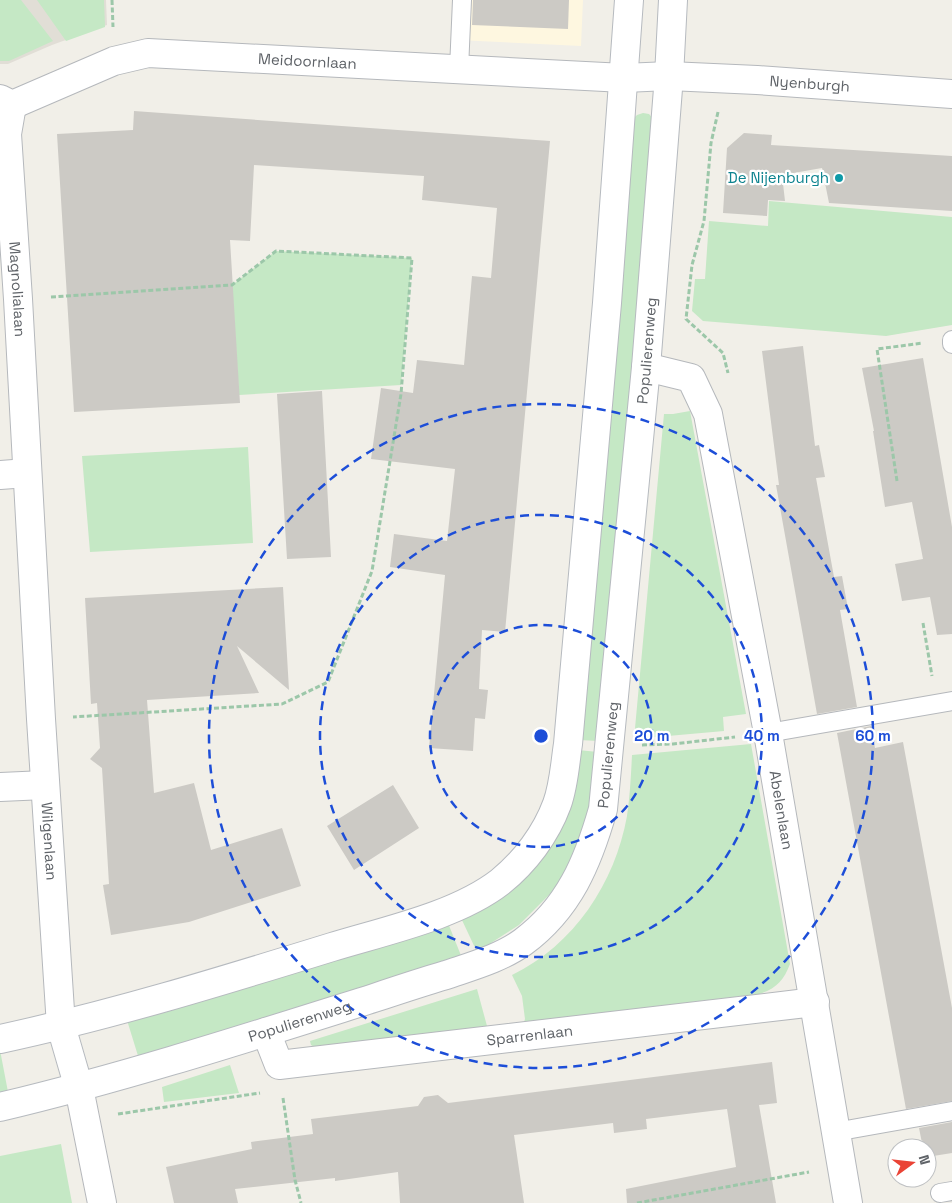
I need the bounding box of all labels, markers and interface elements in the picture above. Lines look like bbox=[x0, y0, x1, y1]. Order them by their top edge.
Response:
street label: Meidoornlaan bbox=[258, 49, 357, 73]
street label: Nyenburgh bbox=[769, 71, 851, 96]
place label: De Nijenburgh bbox=[728, 168, 829, 187]
marker: De Nijenburgh bbox=[833, 172, 845, 184]
street label: Magnolialaan bbox=[5, 241, 30, 338]
street label: Populierenweg bbox=[632, 297, 660, 405]
street label: Populierenweg bbox=[593, 701, 622, 809]
text: 20 m bbox=[634, 726, 670, 745]
text: 40 m bbox=[744, 726, 780, 745]
text: 60 m bbox=[855, 726, 891, 745]
centre of rings bbox=[532, 727, 550, 745]
street label: Abelenlaan bbox=[766, 769, 798, 851]
street label: Wilgenlaan bbox=[37, 802, 61, 881]
street label: Populierenweg bbox=[246, 996, 354, 1046]
street label: Sparrenlaan bbox=[486, 1021, 574, 1050]
north arrow bbox=[887, 1138, 937, 1188]
text: N bbox=[915, 1153, 934, 1167]

